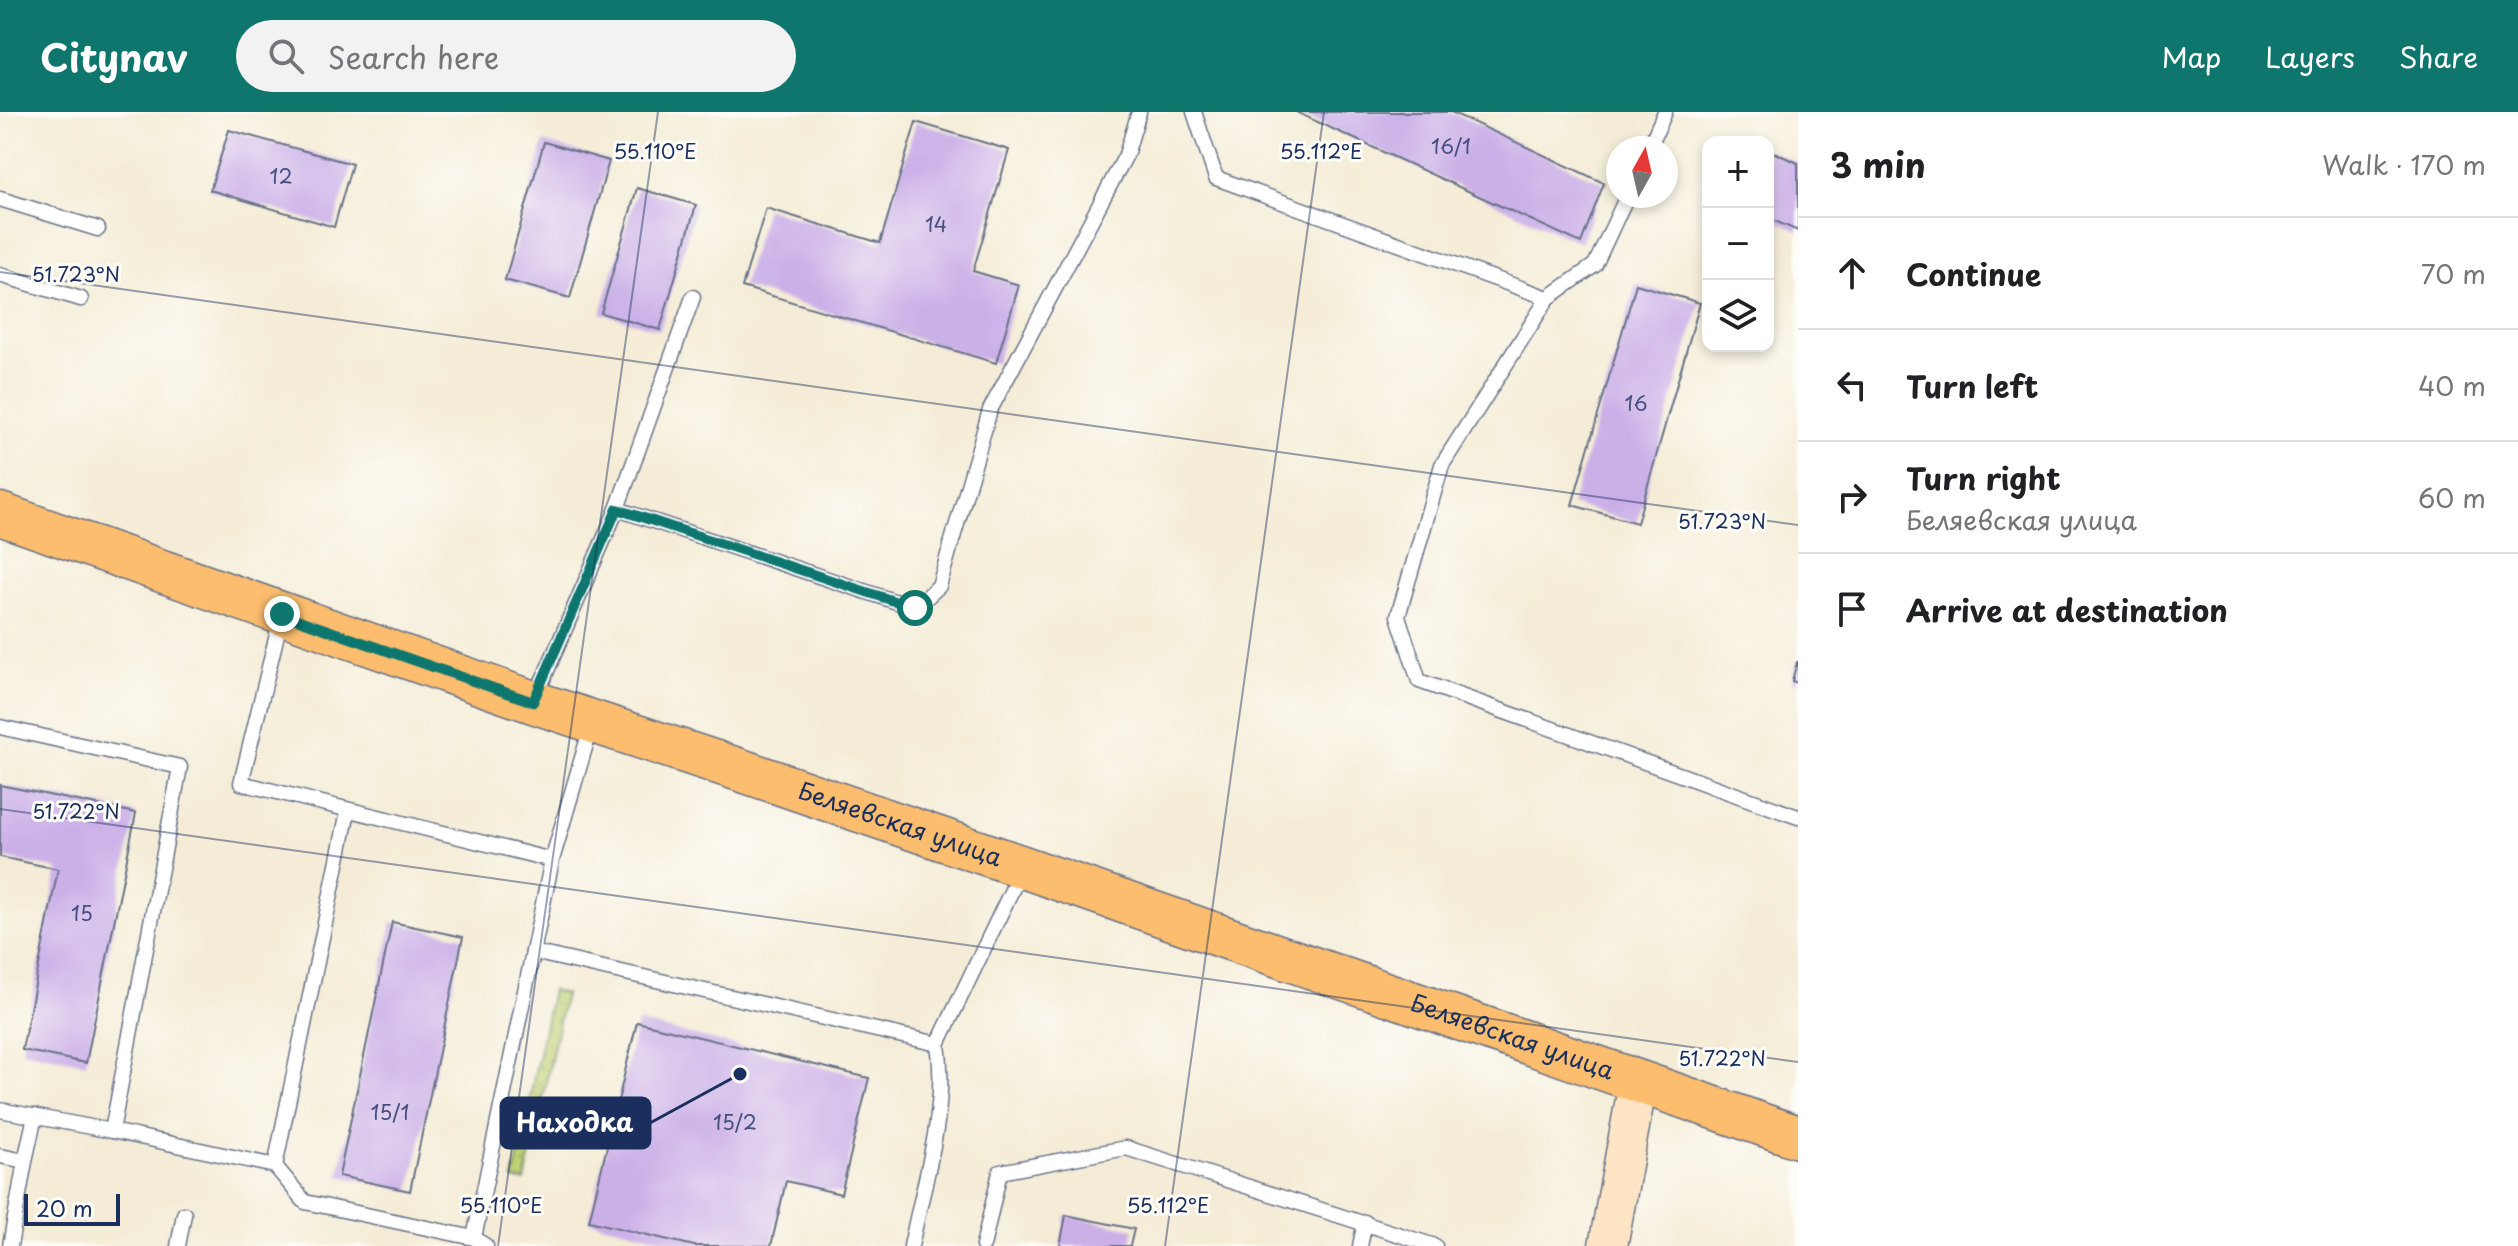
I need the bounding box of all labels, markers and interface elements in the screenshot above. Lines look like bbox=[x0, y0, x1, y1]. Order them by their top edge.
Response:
search box bbox=[236, 20, 796, 92]
text: Citynav bbox=[40, 28, 188, 85]
icon: search bbox=[264, 34, 308, 78]
text: Search here bbox=[328, 34, 499, 79]
text: Map bbox=[2161, 35, 2221, 78]
text: Layers bbox=[2265, 35, 2355, 78]
text: Share bbox=[2399, 35, 2478, 78]
house number: 16/1 bbox=[1431, 131, 1471, 161]
text: 55.110°E bbox=[613, 136, 697, 166]
text: 55.112°E bbox=[1280, 136, 1362, 166]
north arrow bbox=[1606, 136, 1678, 208]
map controls bbox=[1702, 136, 1774, 352]
button: + bbox=[1702, 136, 1774, 208]
text: 3 min bbox=[1830, 138, 1926, 190]
text: Walk · 170 m bbox=[2322, 145, 2486, 184]
house number: 12 bbox=[269, 161, 293, 191]
button: − bbox=[1702, 208, 1774, 280]
house number: 14 bbox=[925, 209, 947, 239]
icon: ahead bbox=[1830, 251, 1874, 295]
text: Continue bbox=[1906, 251, 2041, 296]
text: 70 m bbox=[2421, 254, 2486, 293]
text: 51.723°N bbox=[32, 259, 120, 289]
button: layers bbox=[1702, 280, 1774, 352]
icon: left bbox=[1830, 363, 1874, 407]
text: Turn left bbox=[1906, 363, 2038, 408]
text: 40 m bbox=[2418, 366, 2486, 405]
house number: 16 bbox=[1625, 388, 1648, 418]
text: Turn right bbox=[1906, 455, 2061, 500]
icon: right bbox=[1830, 475, 1874, 519]
text: 60 m bbox=[2418, 478, 2486, 517]
text: Беляевская улица bbox=[1906, 500, 2137, 539]
text: 51.723°N bbox=[1678, 506, 1766, 536]
icon: arrive bbox=[1830, 587, 1874, 631]
text: Arrive at destination bbox=[1906, 587, 2228, 632]
route start bbox=[897, 590, 933, 626]
route end bbox=[264, 596, 300, 632]
street label: Беляевская улица bbox=[794, 771, 1007, 874]
text: 51.722°N bbox=[32, 796, 120, 826]
house number: 15 bbox=[71, 898, 93, 928]
street label: Беляевская улица bbox=[1406, 983, 1619, 1088]
text: 51.722°N bbox=[1678, 1043, 1766, 1073]
house number: 15/1 bbox=[370, 1097, 410, 1127]
callout: Находка bbox=[501, 1098, 650, 1148]
text: Находка bbox=[516, 1102, 634, 1141]
house number: 15/2 bbox=[713, 1107, 757, 1137]
scale bar bbox=[24, 1190, 120, 1226]
text: 55.110°E bbox=[459, 1190, 543, 1220]
text: 55.112°E bbox=[1127, 1190, 1209, 1220]
text: 20 m bbox=[36, 1191, 93, 1224]

